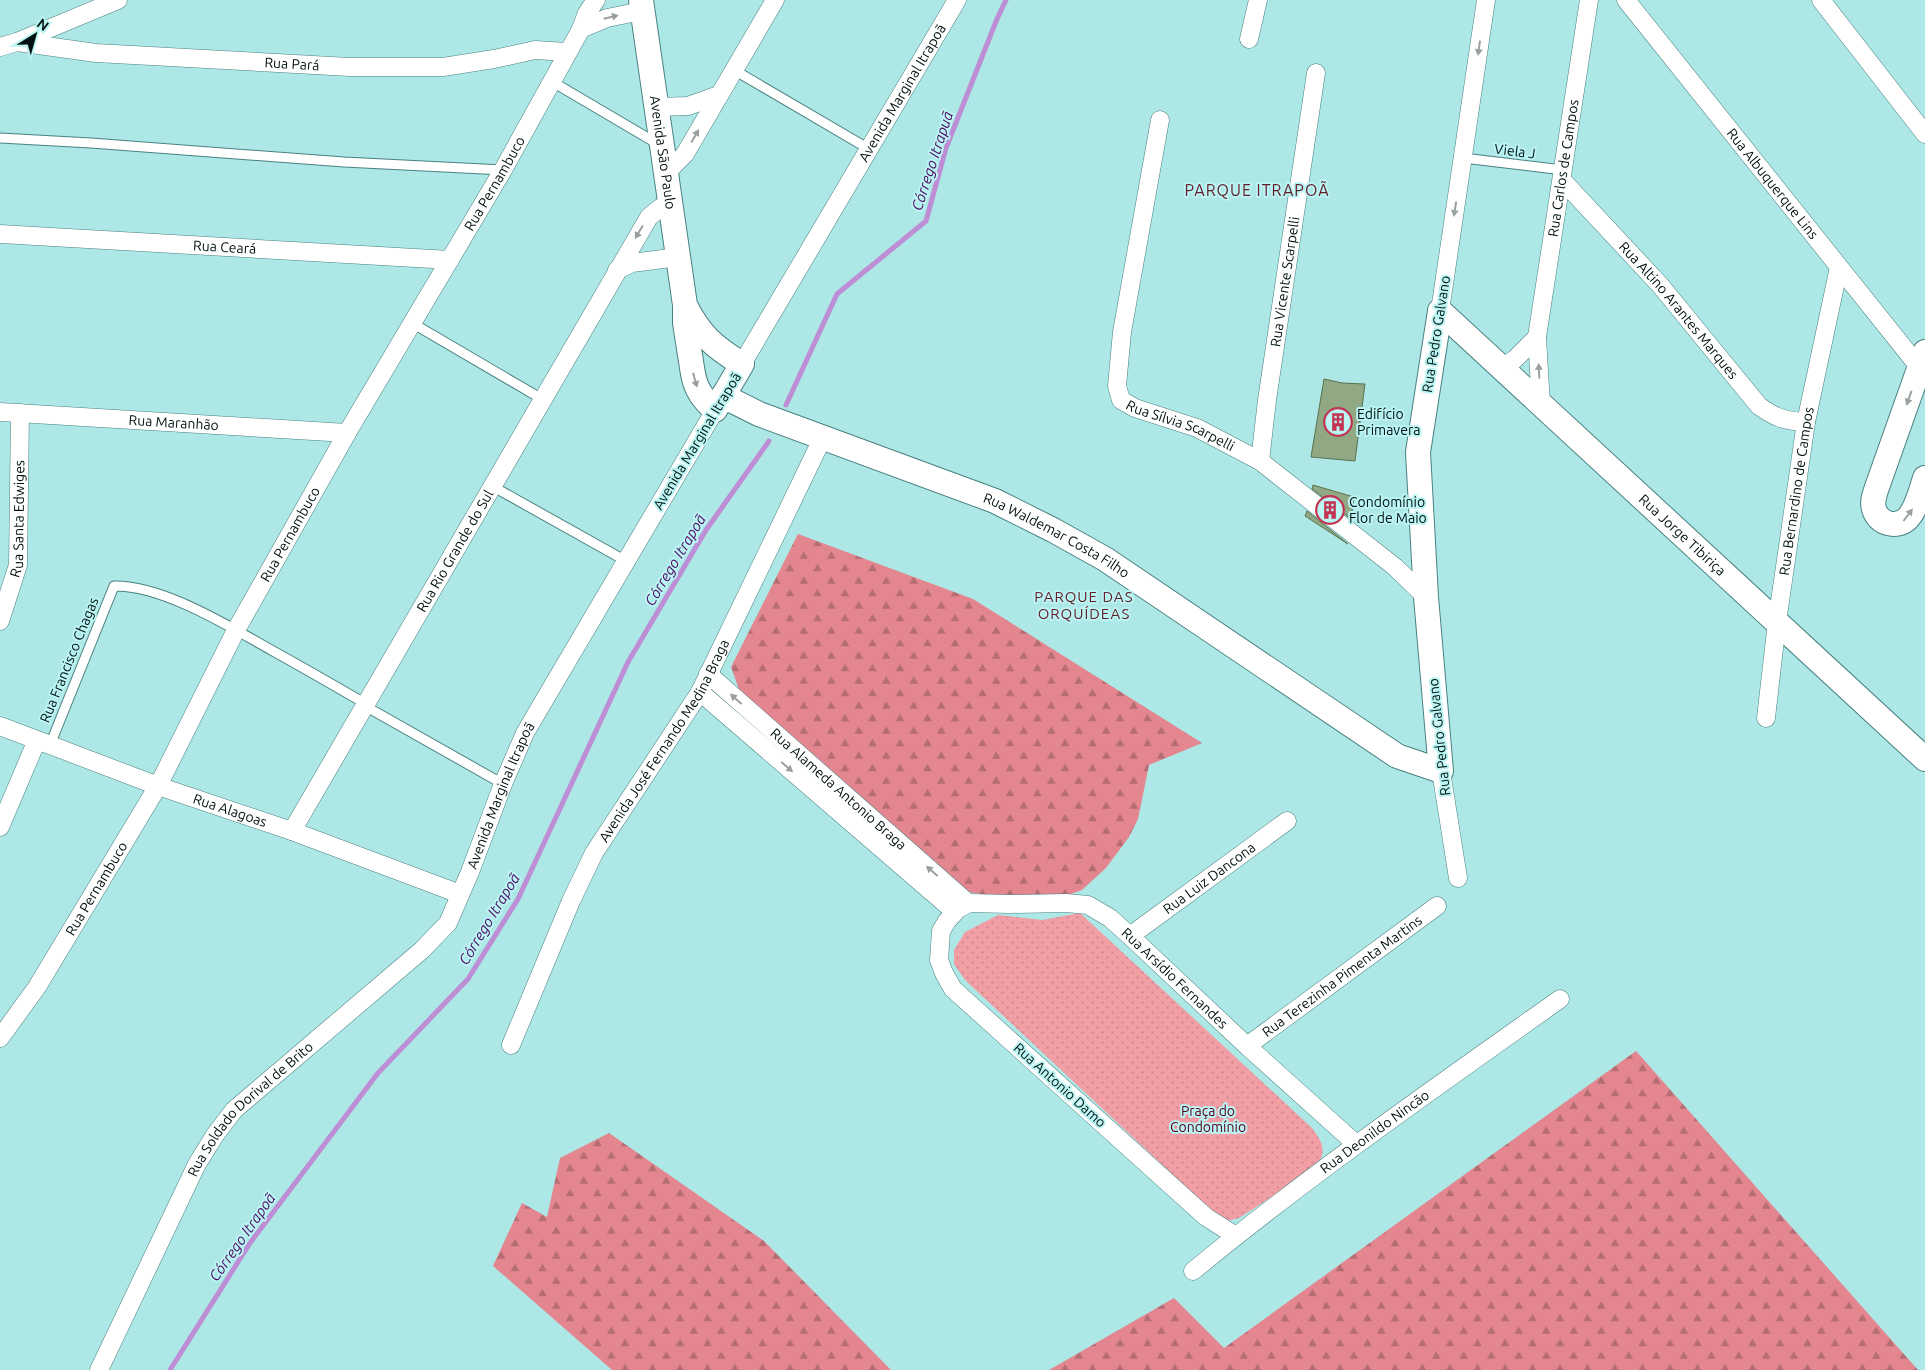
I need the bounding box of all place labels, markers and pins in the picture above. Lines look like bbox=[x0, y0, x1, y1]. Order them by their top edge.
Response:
place label: Edifício Primavera bbox=[1357, 406, 1420, 438]
building icon: Edifício Primavera bbox=[1323, 407, 1353, 437]
place label: Condomínio Flor de Maio bbox=[1349, 494, 1427, 526]
building icon: Condomínio Flor de Maio bbox=[1315, 495, 1345, 525]

